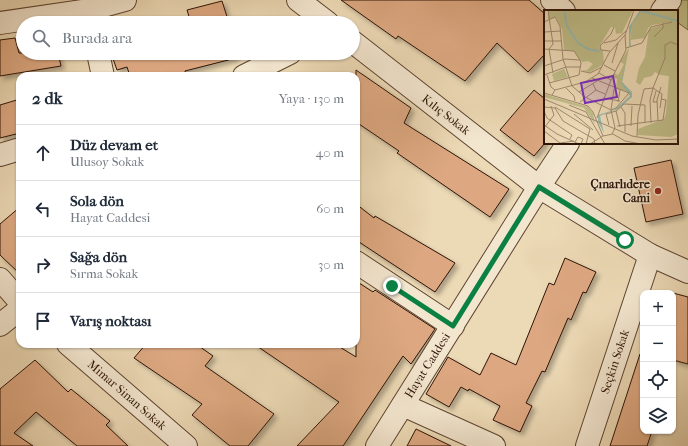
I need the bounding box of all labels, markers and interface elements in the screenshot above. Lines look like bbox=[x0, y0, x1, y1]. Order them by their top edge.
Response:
inset map bbox=[544, 10, 678, 144]
search box bbox=[16, 16, 360, 60]
icon: search bbox=[30, 27, 52, 49]
text: Burada ara bbox=[62, 29, 132, 47]
text: 2 dk bbox=[32, 88, 62, 108]
text: Yaya · 130 m bbox=[279, 91, 344, 106]
street label: Kılıç Sokak bbox=[419, 91, 474, 138]
text: Düz devam et bbox=[70, 136, 158, 154]
icon: ahead bbox=[32, 142, 54, 164]
text: 40 m bbox=[316, 145, 344, 160]
text: Ulusoy Sokak bbox=[70, 154, 144, 169]
place label: Çınarlıdere Cami bbox=[591, 177, 650, 205]
marker: Çınarlıdere Cami bbox=[653, 186, 663, 196]
text: Sola dön bbox=[70, 192, 124, 210]
icon: left bbox=[32, 198, 54, 220]
text: 60 m bbox=[316, 201, 344, 216]
text: Hayat Caddesi bbox=[70, 210, 150, 225]
route start bbox=[616, 231, 634, 249]
text: Sağa dön bbox=[70, 248, 127, 266]
icon: right bbox=[32, 254, 54, 276]
text: 30 m bbox=[318, 257, 344, 272]
text: Sırma Sokak bbox=[70, 266, 138, 281]
route end bbox=[383, 277, 401, 295]
map controls bbox=[640, 290, 676, 434]
button: + bbox=[640, 290, 676, 326]
icon: arrive bbox=[32, 310, 54, 332]
text: Varış noktası bbox=[70, 312, 151, 330]
button: − bbox=[640, 326, 676, 362]
street label: Seçkin Sokak bbox=[598, 327, 632, 395]
street label: Hayat Caddesi bbox=[402, 330, 453, 401]
street label: Mimar Sinan Sokak bbox=[85, 357, 170, 433]
button: locate bbox=[640, 362, 676, 398]
button: layers bbox=[640, 398, 676, 434]

